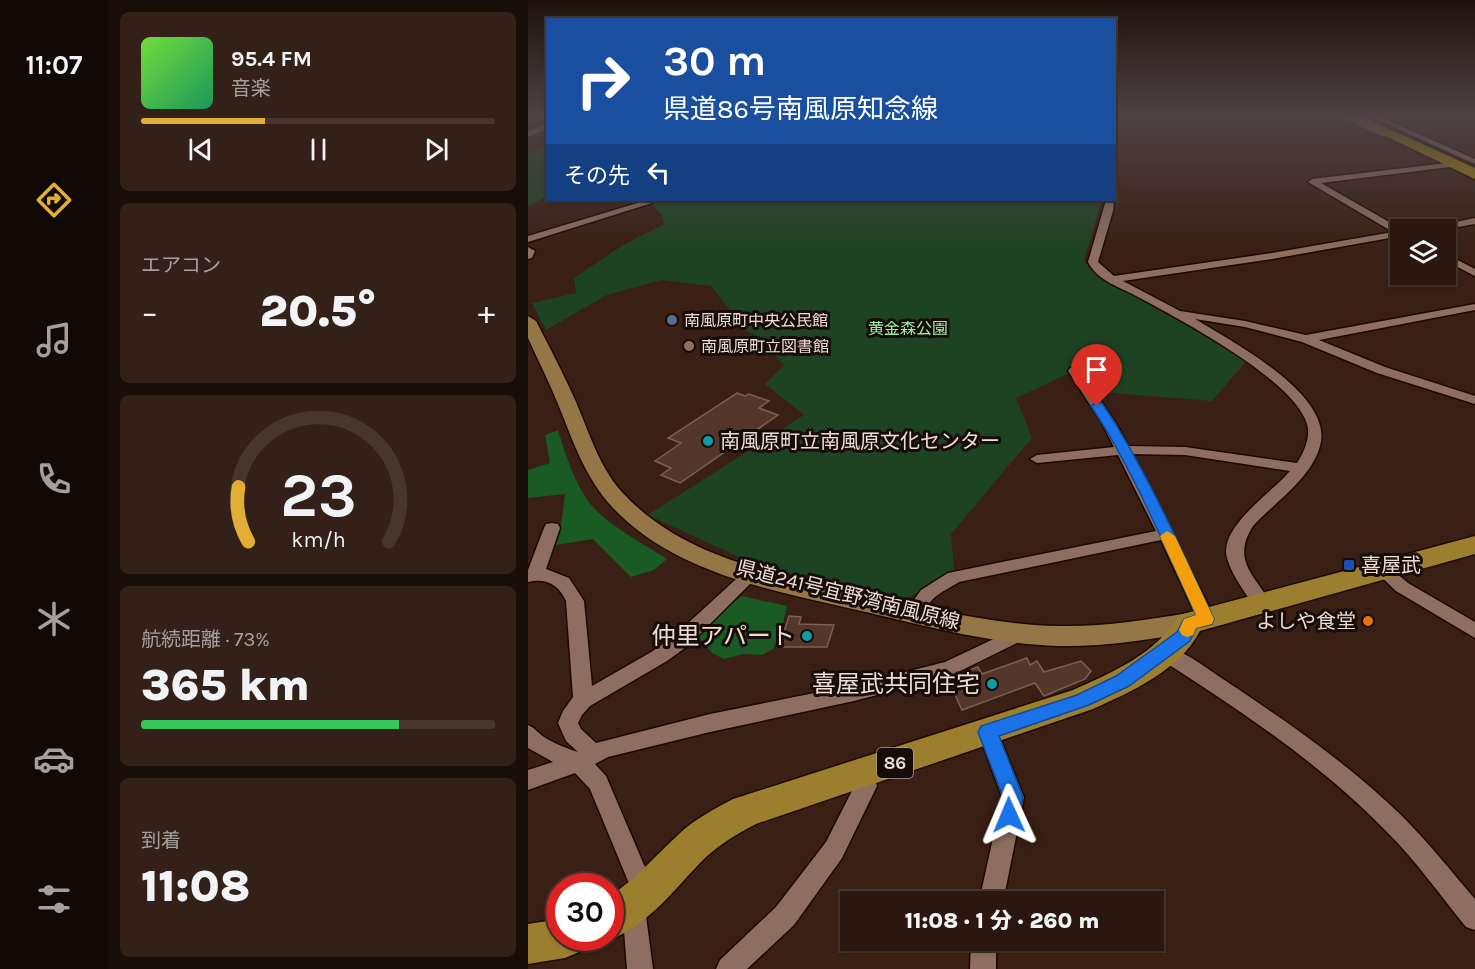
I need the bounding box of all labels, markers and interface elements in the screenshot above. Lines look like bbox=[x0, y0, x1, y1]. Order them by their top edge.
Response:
text: 30 m bbox=[663, 36, 766, 86]
icon: right bbox=[564, 42, 642, 120]
text: 95.4 FM bbox=[231, 46, 312, 72]
text: 11:07 bbox=[25, 49, 83, 81]
text: 音楽 bbox=[231, 77, 271, 100]
text: 県道86号南風原知念線 bbox=[663, 93, 938, 125]
icon: previous bbox=[184, 133, 217, 166]
icon: pause bbox=[302, 133, 335, 166]
icon: next bbox=[420, 133, 453, 166]
icon: left bbox=[642, 156, 675, 189]
text: その先 bbox=[564, 163, 630, 189]
icon: directions bbox=[33, 179, 75, 221]
map controls bbox=[1390, 219, 1456, 285]
button: layers bbox=[1390, 219, 1456, 285]
text: エアコン bbox=[141, 254, 221, 277]
text: 20.5° bbox=[260, 285, 376, 337]
text: − bbox=[141, 293, 158, 331]
text: + bbox=[478, 293, 495, 331]
place label: 南風原町中央公民館 bbox=[684, 311, 828, 330]
marker: 南風原町中央公民館 bbox=[665, 313, 679, 327]
icon: music bbox=[33, 319, 75, 361]
park label: 黄金森公園 bbox=[868, 319, 948, 338]
place label: 南風原町立図書館 bbox=[701, 337, 829, 356]
marker: 南風原町立図書館 bbox=[682, 339, 696, 353]
pin bbox=[1071, 344, 1122, 406]
icon: arrive bbox=[1080, 353, 1113, 386]
place label: 南風原町立南風原文化センター bbox=[720, 430, 1000, 453]
marker: 南風原町立南風原文化センター bbox=[701, 434, 715, 448]
icon: phone bbox=[33, 458, 75, 500]
text: 23 bbox=[280, 459, 356, 532]
text: km/h bbox=[291, 527, 345, 552]
place label: 喜屋武 bbox=[1361, 554, 1421, 577]
street label: 県道241号宜野湾南風原線 bbox=[734, 556, 962, 634]
marker: 喜屋武 bbox=[1342, 558, 1356, 572]
icon: climate bbox=[33, 598, 75, 640]
place label: よしや食堂 bbox=[1256, 610, 1356, 633]
marker: よしや食堂 bbox=[1361, 614, 1375, 628]
place label: 仲里アパート bbox=[651, 622, 795, 650]
text: 航続距離 · 73% bbox=[141, 628, 270, 651]
marker: 仲里アパート bbox=[800, 629, 814, 643]
text: 365 km bbox=[141, 659, 310, 711]
place label: 喜屋武共同住宅 bbox=[812, 670, 980, 698]
marker: 喜屋武共同住宅 bbox=[985, 677, 999, 691]
icon: car bbox=[33, 738, 75, 780]
road number: 86 bbox=[877, 748, 913, 778]
position arrow bbox=[977, 783, 1041, 847]
text: 到着 bbox=[141, 829, 181, 852]
text: 11:08 bbox=[141, 860, 250, 912]
speed limit sign: 30 bbox=[546, 873, 624, 951]
icon: filters bbox=[33, 878, 75, 920]
text: 11:08 · 1 分 · 260 m bbox=[905, 908, 1099, 934]

